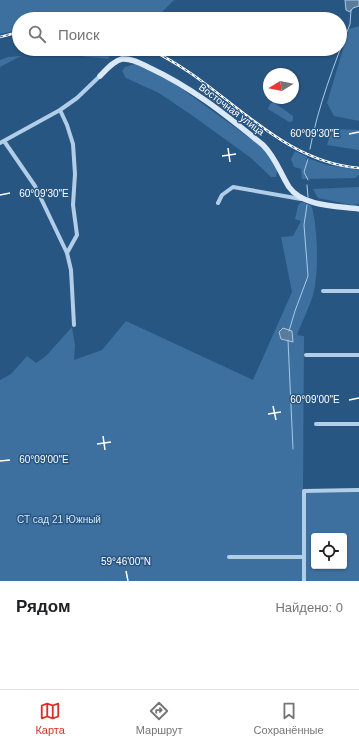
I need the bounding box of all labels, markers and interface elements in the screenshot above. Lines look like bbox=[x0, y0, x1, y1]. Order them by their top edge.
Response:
search box bbox=[12, 12, 347, 56]
icon: search bbox=[26, 23, 48, 45]
text: Поиск bbox=[58, 26, 100, 43]
north arrow bbox=[263, 68, 299, 104]
street label: Восточная улица bbox=[197, 81, 267, 138]
text: 60°09'30"E bbox=[290, 128, 340, 139]
text: 60°09'30"E bbox=[19, 188, 69, 199]
text: 60°09'00"E bbox=[290, 394, 340, 405]
text: 60°09'00"E bbox=[19, 454, 69, 465]
park label: СТ сад 21 Южный bbox=[17, 514, 101, 525]
map controls bbox=[311, 533, 347, 569]
button: locate bbox=[311, 533, 347, 569]
text: 59°46'00"N bbox=[101, 556, 151, 567]
text: Рядом bbox=[16, 597, 71, 616]
text: Найдено: 0 bbox=[275, 600, 343, 615]
tab: Карта bbox=[35, 700, 65, 736]
tab: Маршрут bbox=[136, 700, 183, 736]
tab: Сохранённые bbox=[254, 700, 324, 736]

